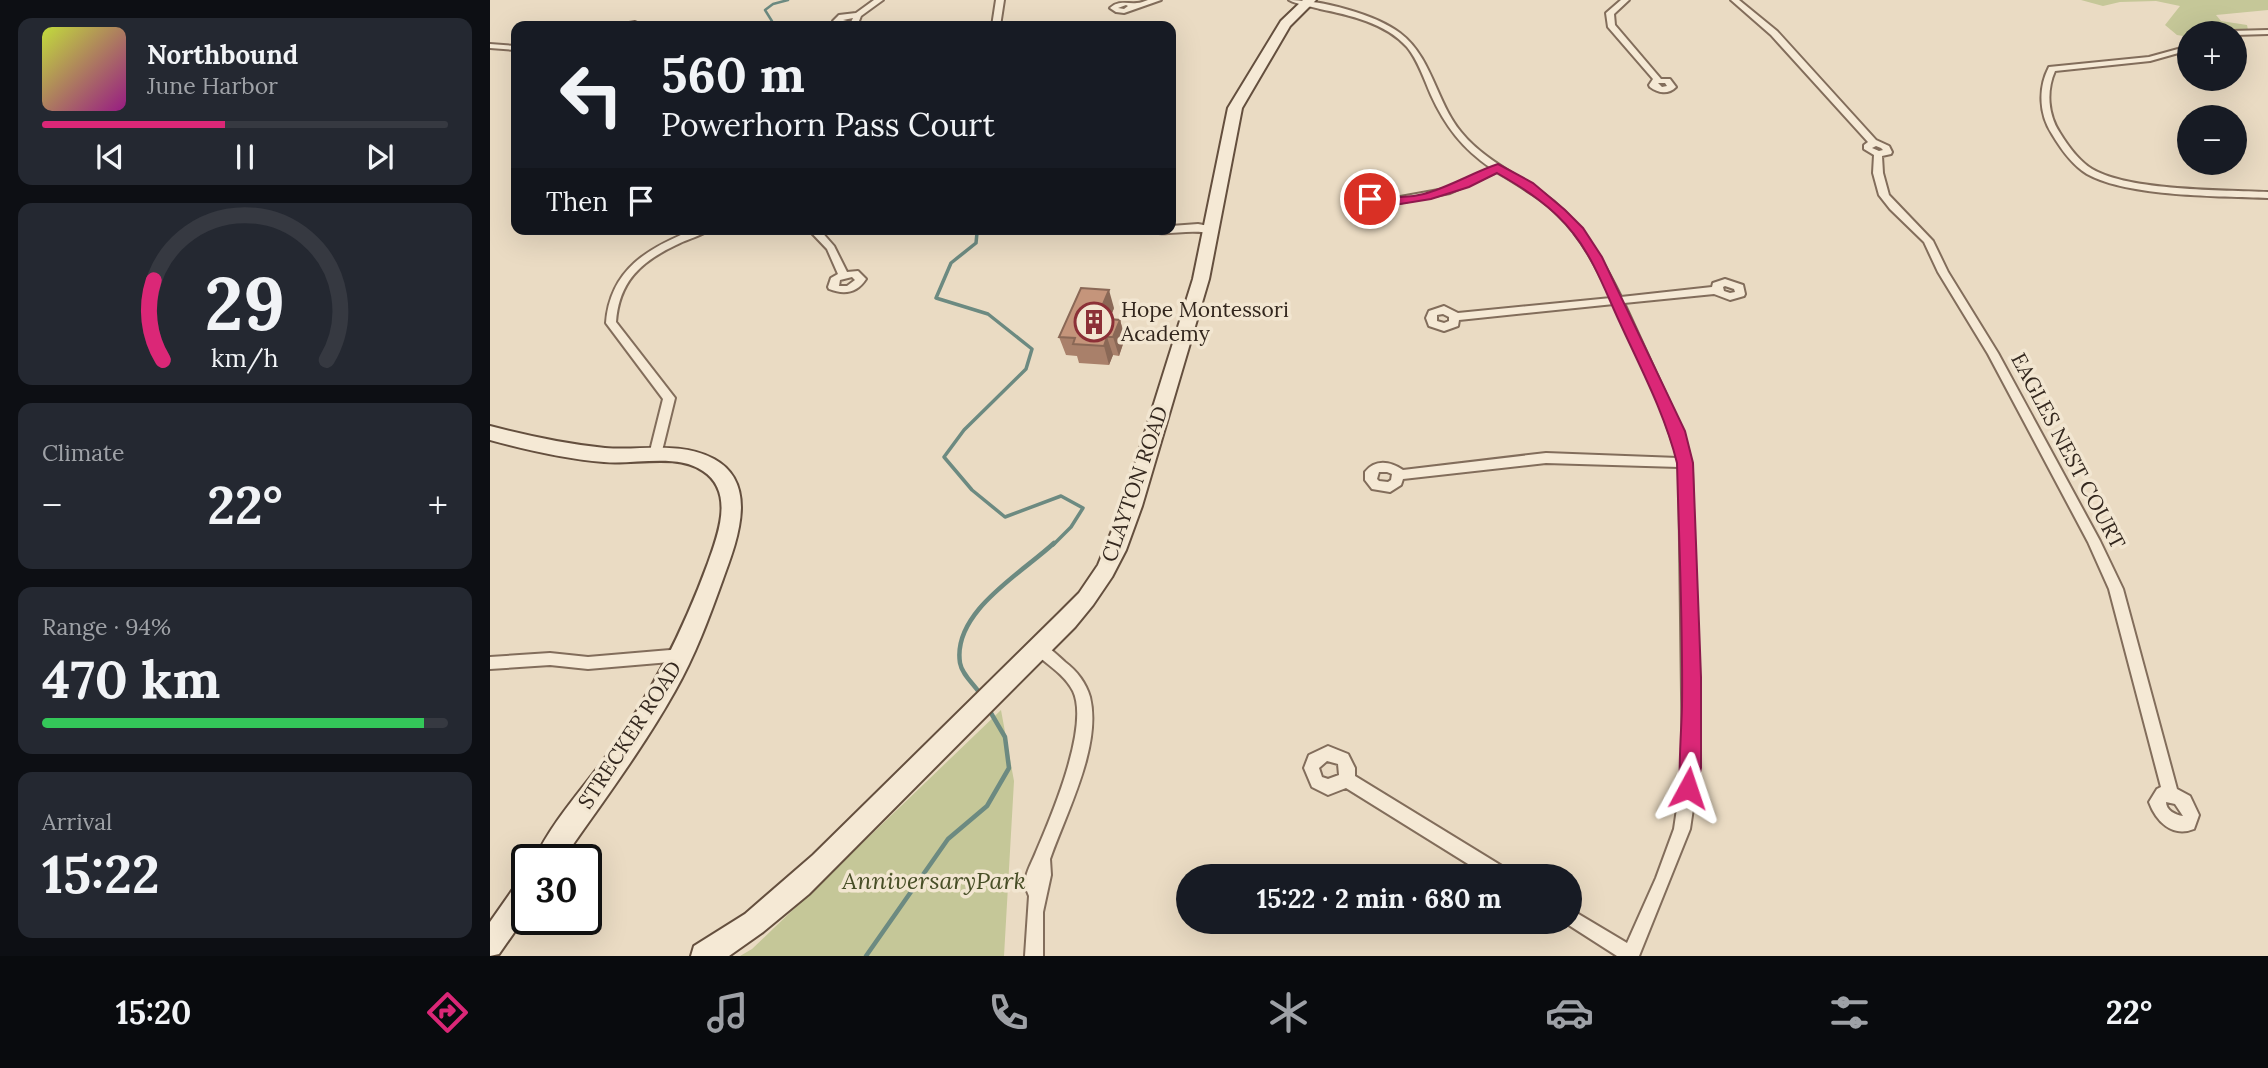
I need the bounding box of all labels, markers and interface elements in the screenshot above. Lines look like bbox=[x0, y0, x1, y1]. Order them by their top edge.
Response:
map controls bbox=[2177, 21, 2247, 175]
button: + bbox=[2177, 21, 2247, 91]
text: Northbound bbox=[147, 38, 298, 71]
text: 560 m bbox=[661, 43, 805, 105]
icon: left bbox=[546, 49, 637, 140]
text: June Harbor bbox=[147, 71, 278, 100]
text: Powerhorn Pass Court bbox=[661, 104, 995, 145]
button: − bbox=[2177, 105, 2247, 175]
icon: previous bbox=[91, 138, 129, 176]
icon: pause bbox=[226, 138, 264, 176]
icon: next bbox=[361, 138, 399, 176]
pin bbox=[1340, 169, 1400, 229]
icon: arrive bbox=[1351, 180, 1389, 218]
icon: arrive bbox=[622, 182, 660, 220]
text: Then bbox=[546, 185, 608, 218]
text: 29 bbox=[205, 257, 285, 350]
place label: Hope Montessori Academy bbox=[1120, 296, 1289, 347]
building icon: Hope Montessori Academy bbox=[1073, 301, 1115, 343]
text: km/h bbox=[211, 341, 279, 373]
street label: EAGLES NEST COURT bbox=[2005, 348, 2132, 553]
street label: CLAYTON ROAD bbox=[1095, 402, 1174, 565]
text: Climate bbox=[42, 438, 124, 467]
text: 22° bbox=[207, 472, 283, 538]
text: − bbox=[42, 481, 62, 529]
text: + bbox=[428, 481, 448, 529]
text: Range · 94% bbox=[42, 612, 171, 641]
text: 470 km bbox=[42, 646, 220, 712]
street label: STRECKER ROAD bbox=[572, 656, 687, 814]
position arrow bbox=[1651, 751, 1725, 825]
text: Arrival bbox=[42, 807, 112, 836]
text: 15:22 bbox=[42, 841, 160, 907]
speed limit sign: 30 bbox=[511, 844, 602, 935]
park label: AnniversaryPark bbox=[841, 865, 1026, 896]
text: 15:22 · 2 min · 680 m bbox=[1257, 882, 1501, 915]
icon: directions bbox=[423, 988, 472, 1037]
icon: music bbox=[703, 988, 752, 1037]
icon: phone bbox=[984, 988, 1033, 1037]
icon: climate bbox=[1264, 988, 1313, 1037]
icon: car bbox=[1545, 988, 1594, 1037]
icon: filters bbox=[1825, 988, 1874, 1037]
text: 15:20 bbox=[116, 992, 191, 1033]
text: 22° bbox=[2106, 992, 2152, 1033]

